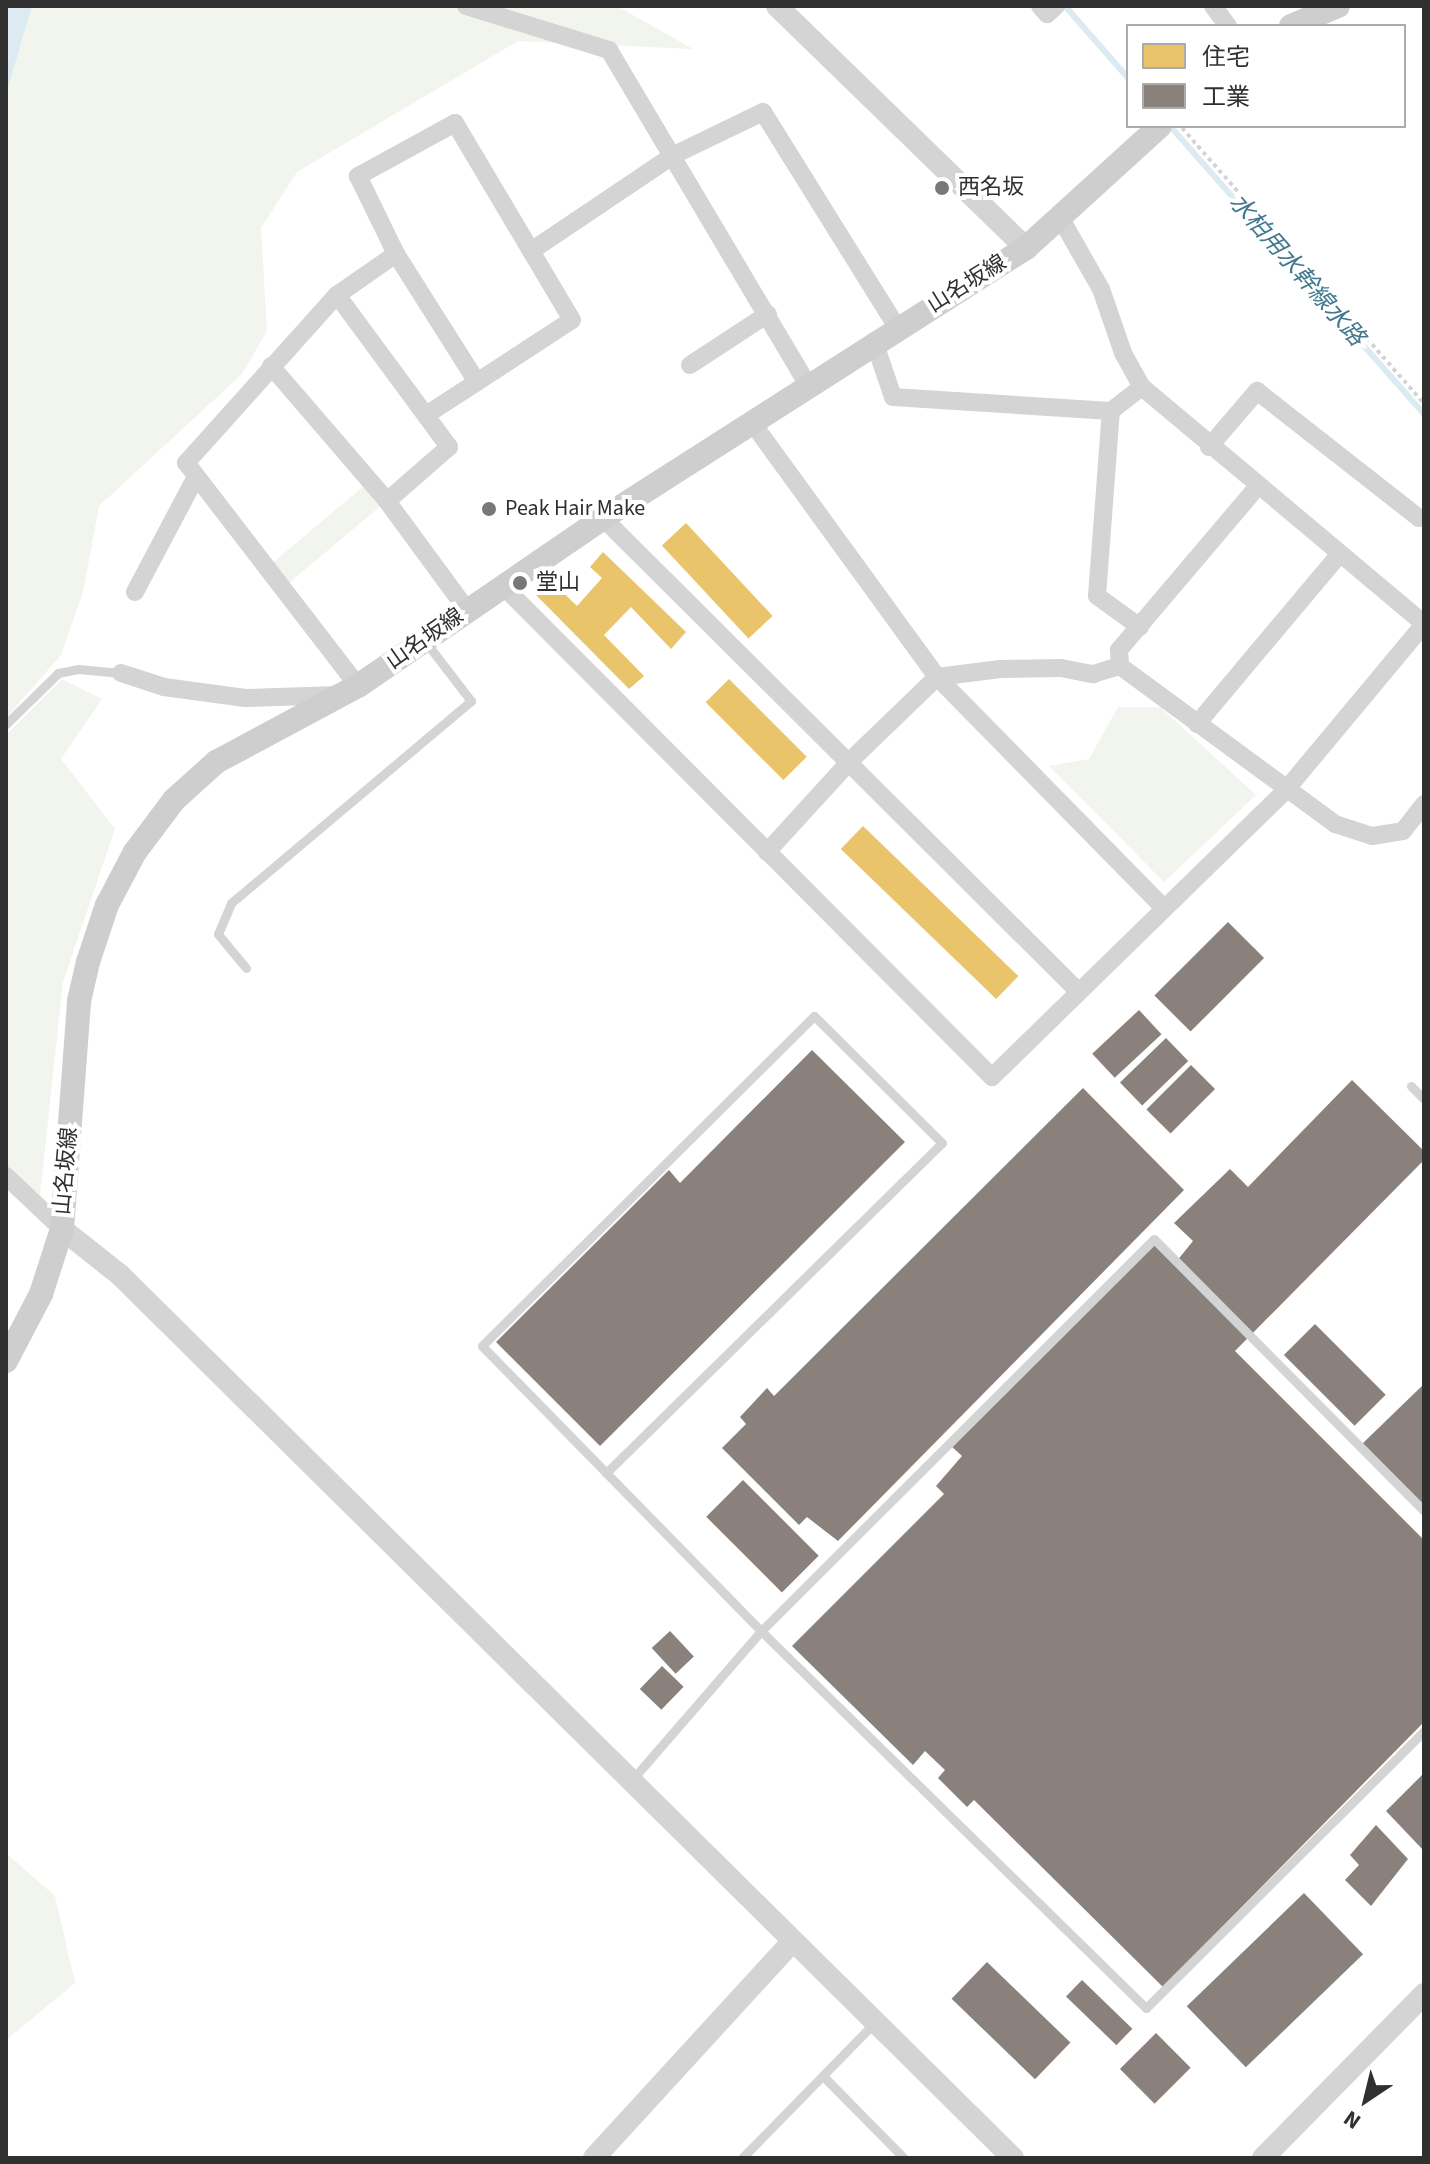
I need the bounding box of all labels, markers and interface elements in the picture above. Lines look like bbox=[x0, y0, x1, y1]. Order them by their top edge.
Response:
legend bbox=[1126, 24, 1406, 128]
text: 住宅 bbox=[1202, 40, 1250, 75]
text: 工業 bbox=[1202, 80, 1250, 115]
place label: 西名坂 bbox=[958, 175, 1024, 201]
marker: 西名坂 bbox=[933, 179, 951, 197]
water label: 水柏用水幹線水路 bbox=[1223, 188, 1371, 352]
street label: 山名坂線 bbox=[923, 249, 1011, 319]
place label: Peak Hair Make bbox=[505, 496, 645, 522]
marker: Peak Hair Make bbox=[480, 500, 498, 518]
place label: 堂山 bbox=[536, 570, 580, 596]
marker: 堂山 bbox=[511, 574, 529, 592]
street label: 山名坂線 bbox=[381, 603, 469, 675]
street label: 山名坂線 bbox=[49, 1126, 83, 1216]
north arrow bbox=[1326, 2060, 1406, 2140]
text: N bbox=[1337, 2102, 1367, 2137]

